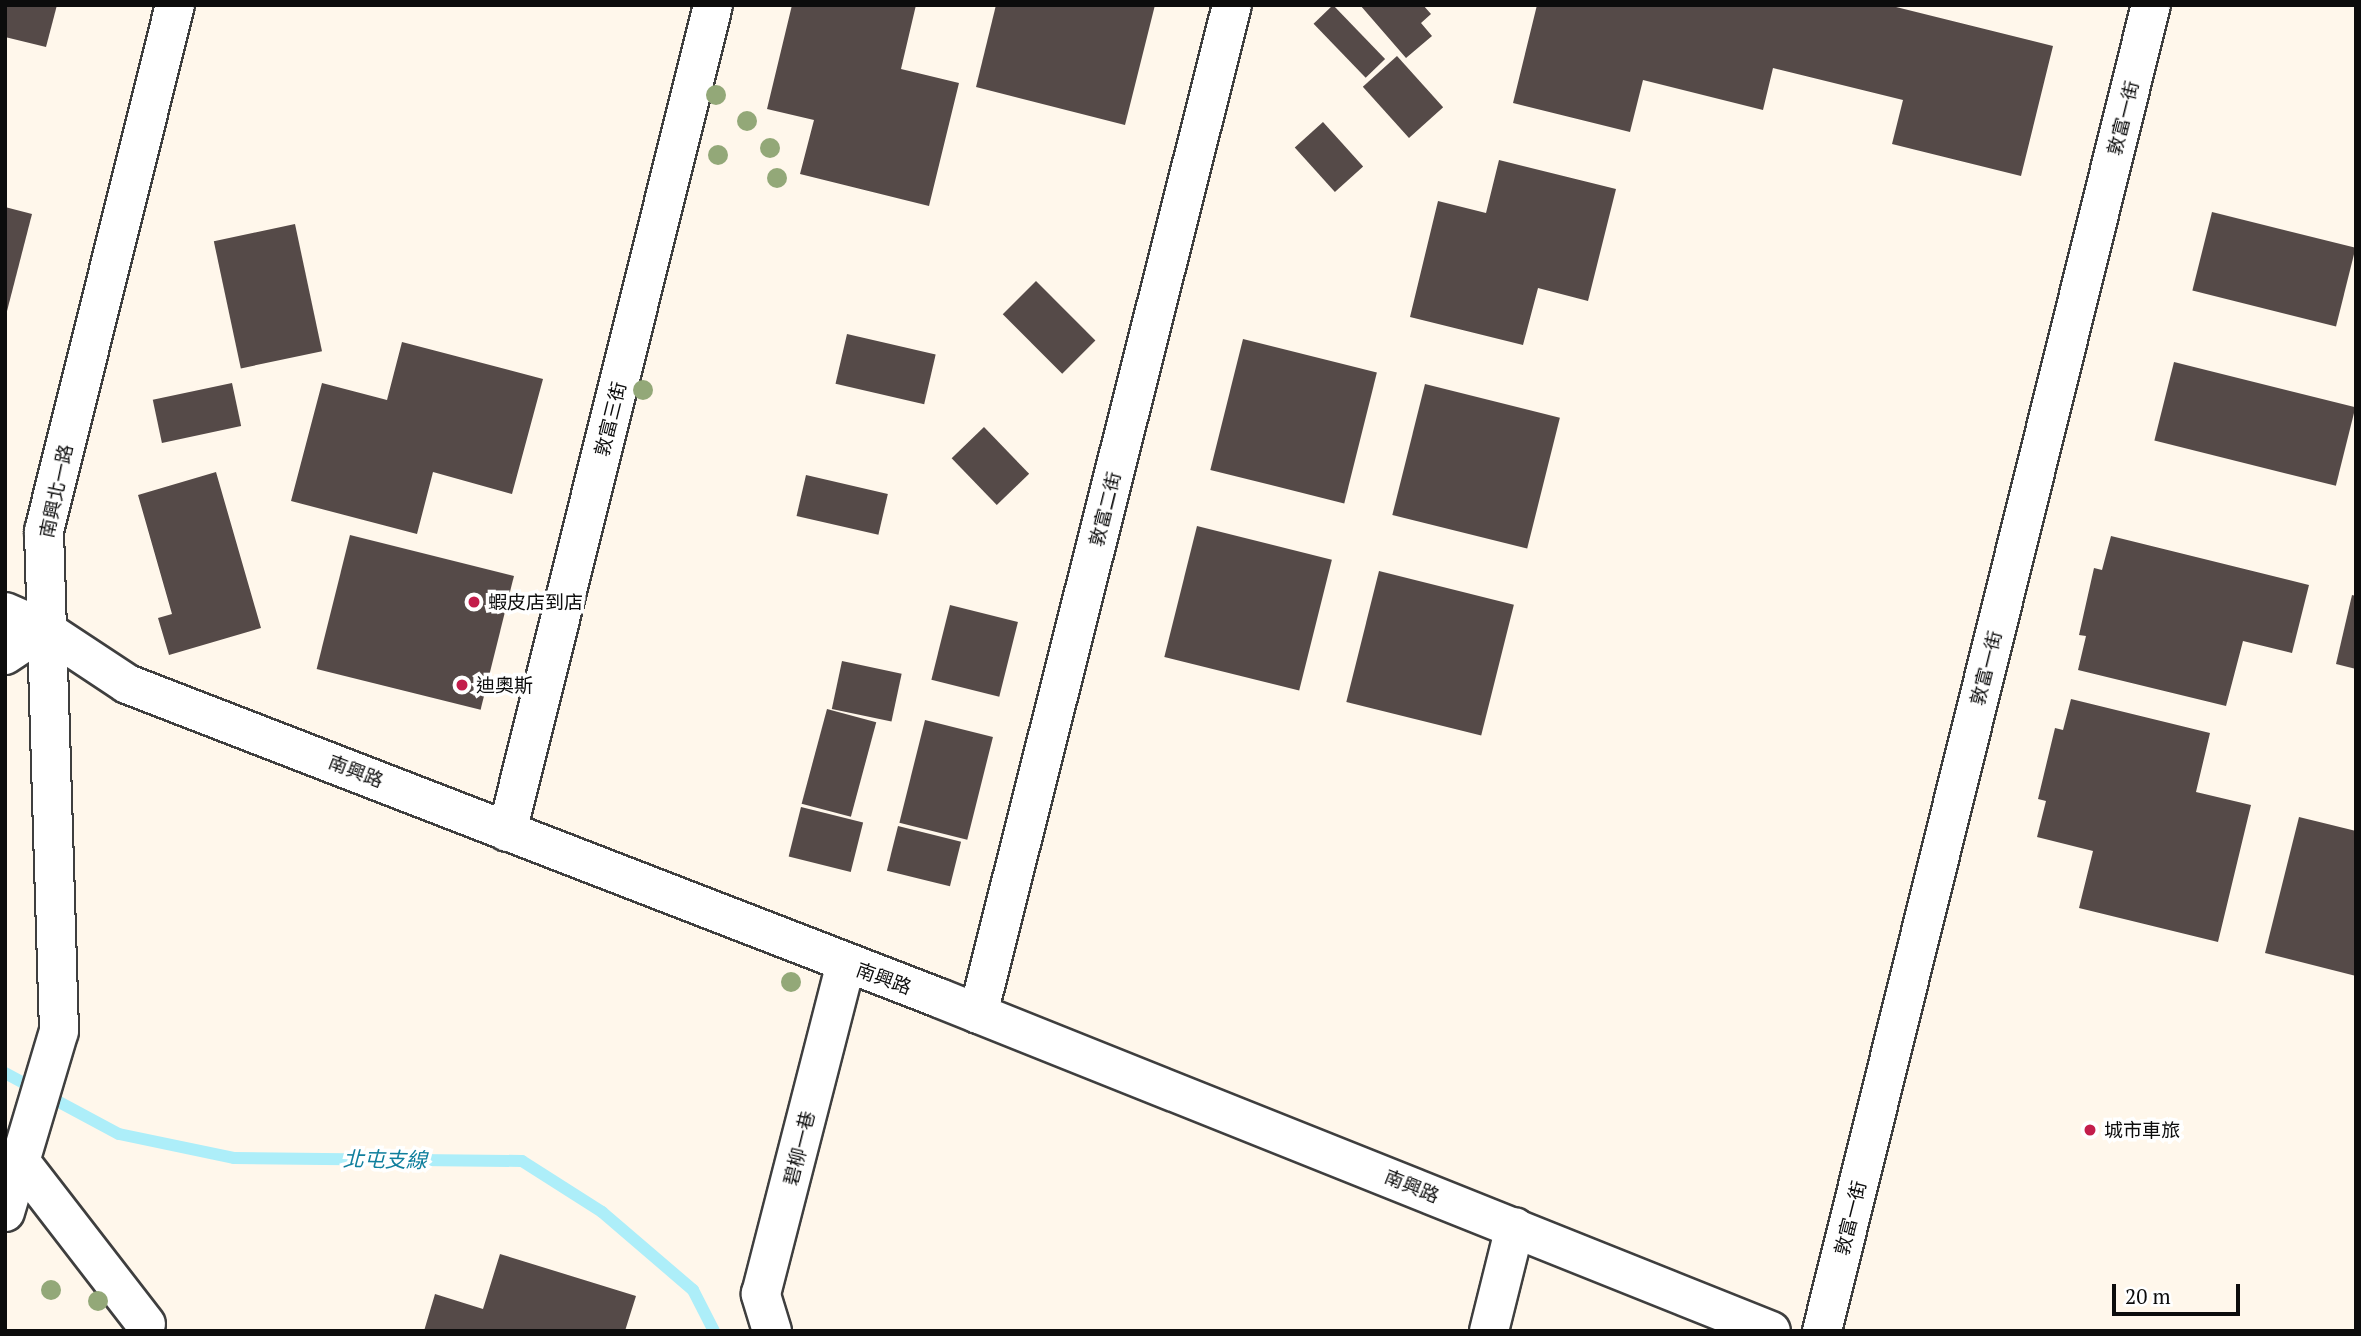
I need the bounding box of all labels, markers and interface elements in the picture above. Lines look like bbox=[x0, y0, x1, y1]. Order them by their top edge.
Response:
street label: 敦富一街 bbox=[2103, 78, 2143, 158]
street label: 敦富三街 bbox=[590, 379, 630, 459]
street label: 南興北一路 bbox=[35, 442, 77, 540]
street label: 敦富二街 bbox=[1085, 469, 1125, 549]
place label: 蝦皮店到店 bbox=[488, 591, 583, 613]
marker: 蝦皮店到店 bbox=[466, 594, 482, 610]
street label: 敦富一街 bbox=[1966, 628, 2006, 708]
place label: 迪奧斯 bbox=[476, 674, 533, 696]
marker: 迪奧斯 bbox=[454, 677, 470, 693]
street label: 南興路 bbox=[325, 750, 387, 792]
street label: 南興路 bbox=[853, 958, 915, 998]
street label: 碧柳一巷 bbox=[779, 1108, 819, 1188]
place label: 城市車旅 bbox=[2104, 1119, 2180, 1141]
marker: 城市車旅 bbox=[2082, 1122, 2098, 1138]
water label: 北屯支線 bbox=[343, 1146, 427, 1172]
street label: 南興路 bbox=[1381, 1165, 1443, 1207]
street label: 敦富一街 bbox=[1830, 1178, 1870, 1258]
scale bar bbox=[2116, 1270, 2244, 1314]
text: 20 m bbox=[2125, 1282, 2171, 1310]

